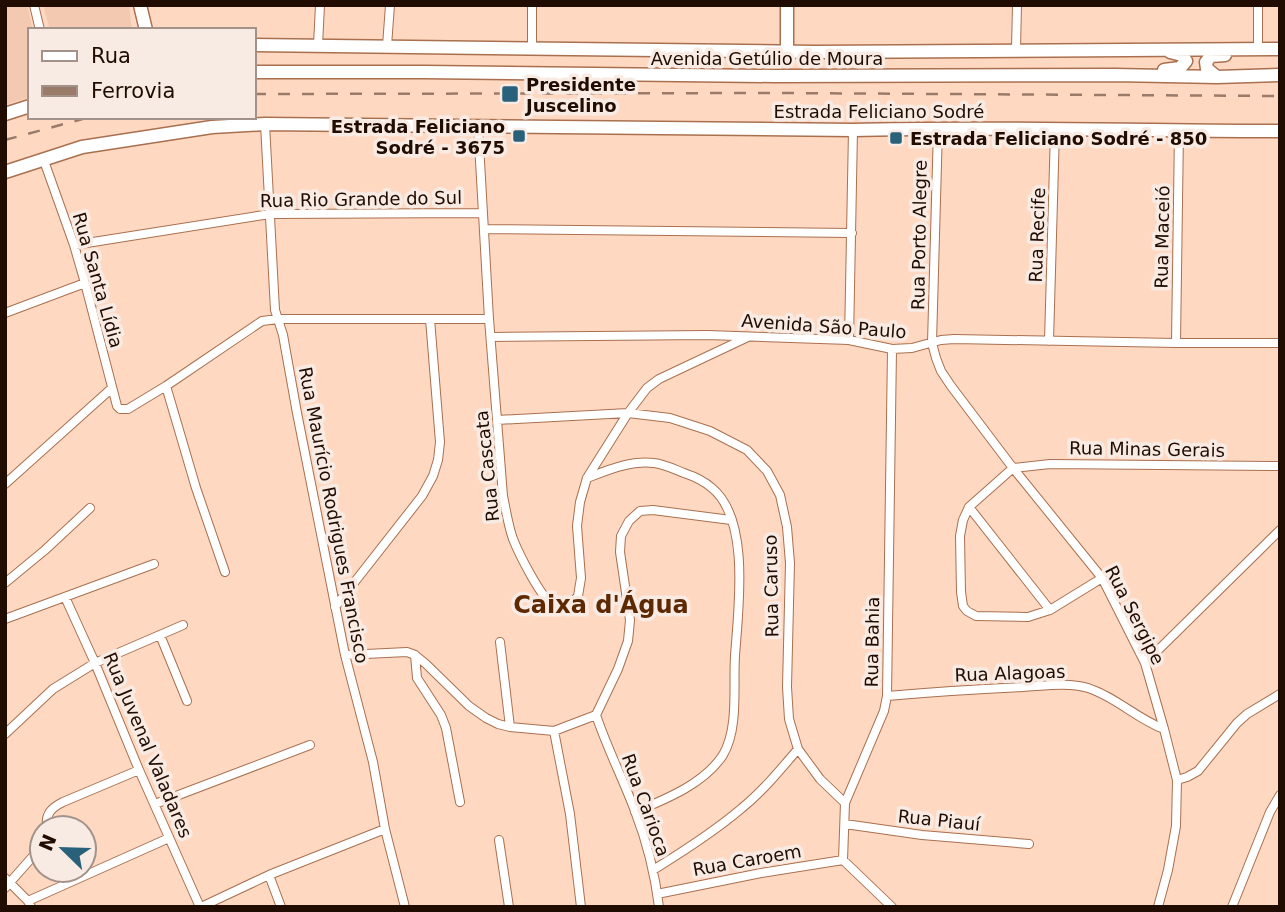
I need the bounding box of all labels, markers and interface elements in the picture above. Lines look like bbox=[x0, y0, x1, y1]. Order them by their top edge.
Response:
legend bbox=[28, 28, 256, 119]
text: Rua bbox=[91, 44, 131, 68]
street label: Avenida Getúlio de Moura bbox=[651, 48, 883, 69]
place label: Presidente Juscelino bbox=[524, 74, 636, 116]
text: Ferrovia bbox=[91, 79, 175, 103]
marker: Presidente Juscelino bbox=[500, 84, 520, 104]
street label: Estrada Feliciano Sodré bbox=[774, 101, 984, 122]
place label: Estrada Feliciano Sodré - 3675 bbox=[331, 116, 505, 158]
marker: Estrada Feliciano Sodré - 3675 bbox=[511, 128, 527, 144]
place label: Estrada Feliciano Sodré - 850 bbox=[910, 128, 1207, 149]
marker: Estrada Feliciano Sodré - 850 bbox=[888, 130, 904, 146]
street label: Rua Porto Alegre bbox=[907, 160, 931, 310]
street label: Rua Maceió bbox=[1151, 185, 1173, 289]
street label: Rua Rio Grande do Sul bbox=[260, 187, 462, 211]
street label: Rua Recife bbox=[1025, 187, 1049, 283]
street label: Rua Santa Lídia bbox=[69, 210, 127, 350]
street label: Avenida São Paulo bbox=[741, 310, 907, 342]
street label: Rua Maurício Rodrigues Francisco bbox=[295, 365, 373, 665]
street label: Rua Cascata bbox=[471, 409, 503, 523]
street label: Rua Minas Gerais bbox=[1069, 437, 1225, 461]
street label: Rua Caruso bbox=[760, 534, 782, 638]
street label: Rua Sergipe bbox=[1101, 562, 1169, 668]
district label: Caixa d'Água bbox=[513, 590, 689, 619]
street label: Rua Bahia bbox=[861, 596, 883, 688]
street label: Rua Juvenal Valadares bbox=[99, 649, 197, 841]
street label: Rua Alagoas bbox=[954, 661, 1066, 685]
street label: Rua Carioca bbox=[618, 751, 674, 859]
street label: Rua Piauí bbox=[897, 805, 982, 835]
north arrow bbox=[28, 814, 98, 884]
text: N bbox=[34, 831, 61, 854]
street label: Rua Caroem bbox=[691, 840, 803, 880]

